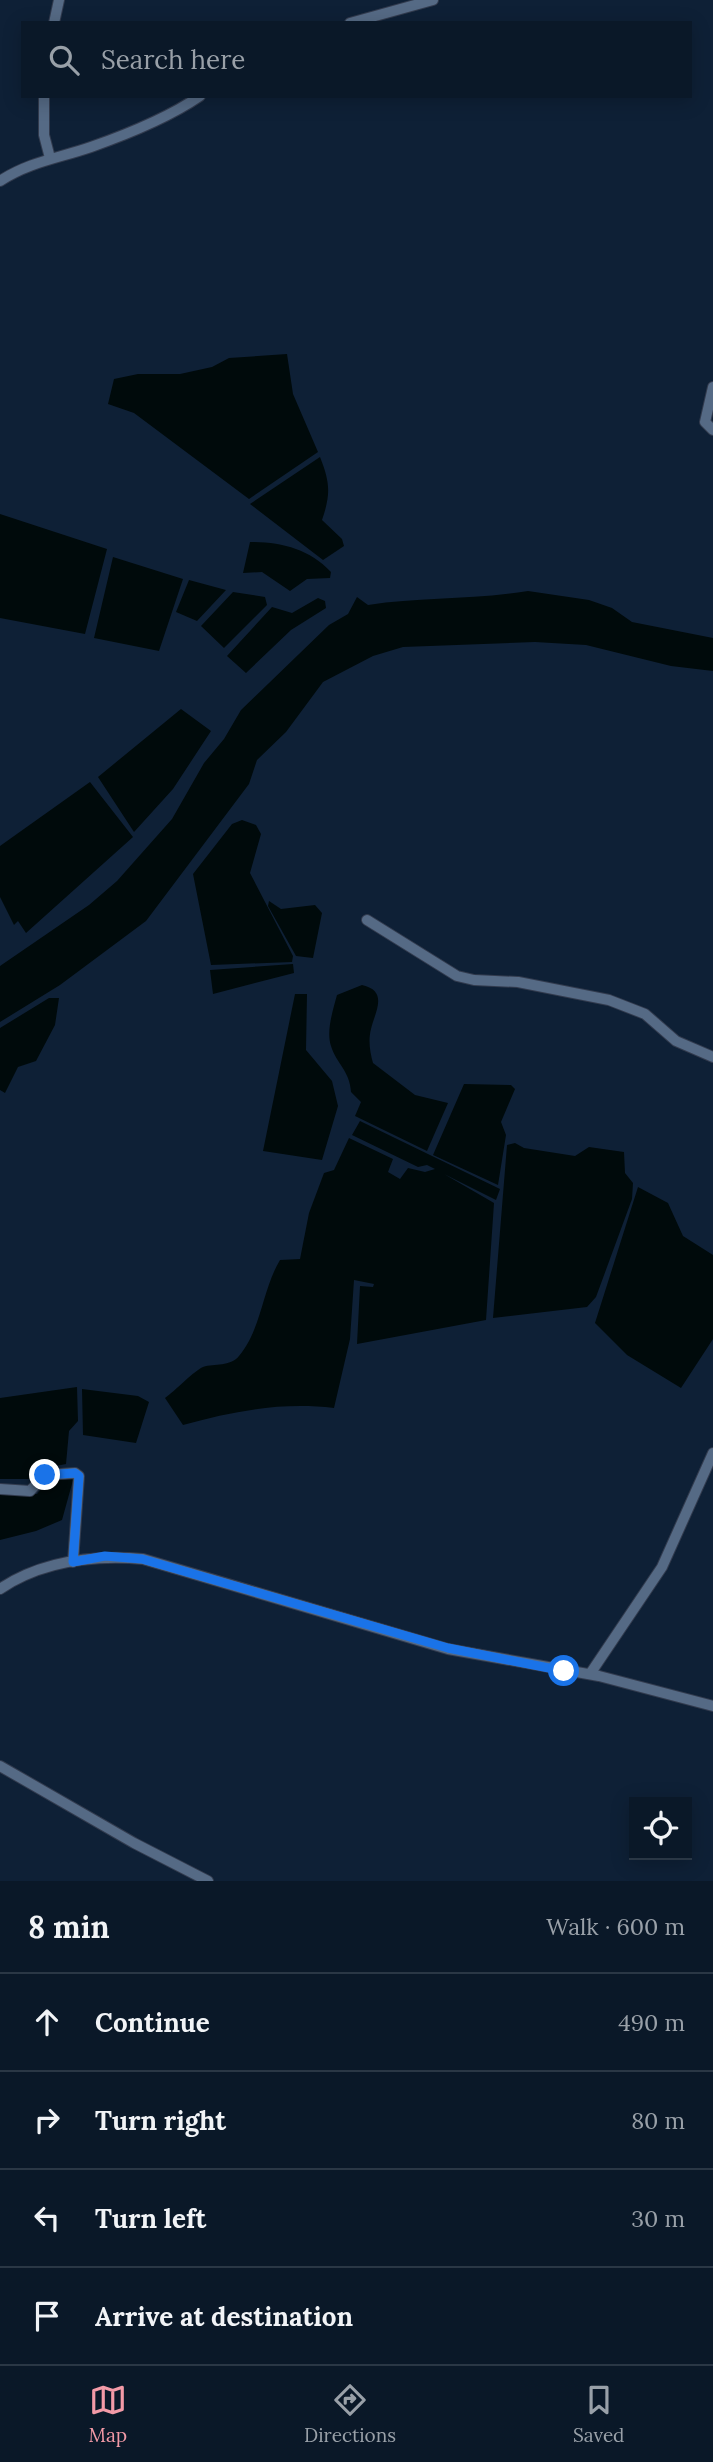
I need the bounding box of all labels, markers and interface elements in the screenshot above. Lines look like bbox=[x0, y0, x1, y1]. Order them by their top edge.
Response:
search box bbox=[21, 21, 692, 98]
icon: search bbox=[45, 41, 83, 79]
text: Search here bbox=[101, 43, 245, 76]
route end bbox=[29, 1459, 60, 1490]
route start bbox=[548, 1655, 579, 1686]
map controls bbox=[629, 1797, 692, 1860]
button: locate bbox=[629, 1797, 692, 1860]
text: 8 min bbox=[28, 1908, 110, 1946]
text: Walk · 600 m bbox=[546, 1912, 685, 1941]
icon: ahead bbox=[28, 2003, 66, 2041]
text: Continue bbox=[95, 2006, 210, 2039]
text: 490 m bbox=[618, 2008, 685, 2037]
icon: right bbox=[28, 2101, 66, 2139]
text: Turn right bbox=[95, 2104, 226, 2137]
text: 80 m bbox=[631, 2106, 685, 2135]
icon: left bbox=[28, 2199, 66, 2237]
text: Turn left bbox=[95, 2202, 206, 2235]
text: 30 m bbox=[631, 2204, 685, 2233]
icon: arrive bbox=[28, 2297, 66, 2335]
text: Arrive at destination bbox=[95, 2300, 353, 2333]
tab: Map bbox=[89, 2381, 127, 2447]
tab: Directions bbox=[304, 2381, 396, 2447]
tab: Saved bbox=[573, 2381, 624, 2447]

